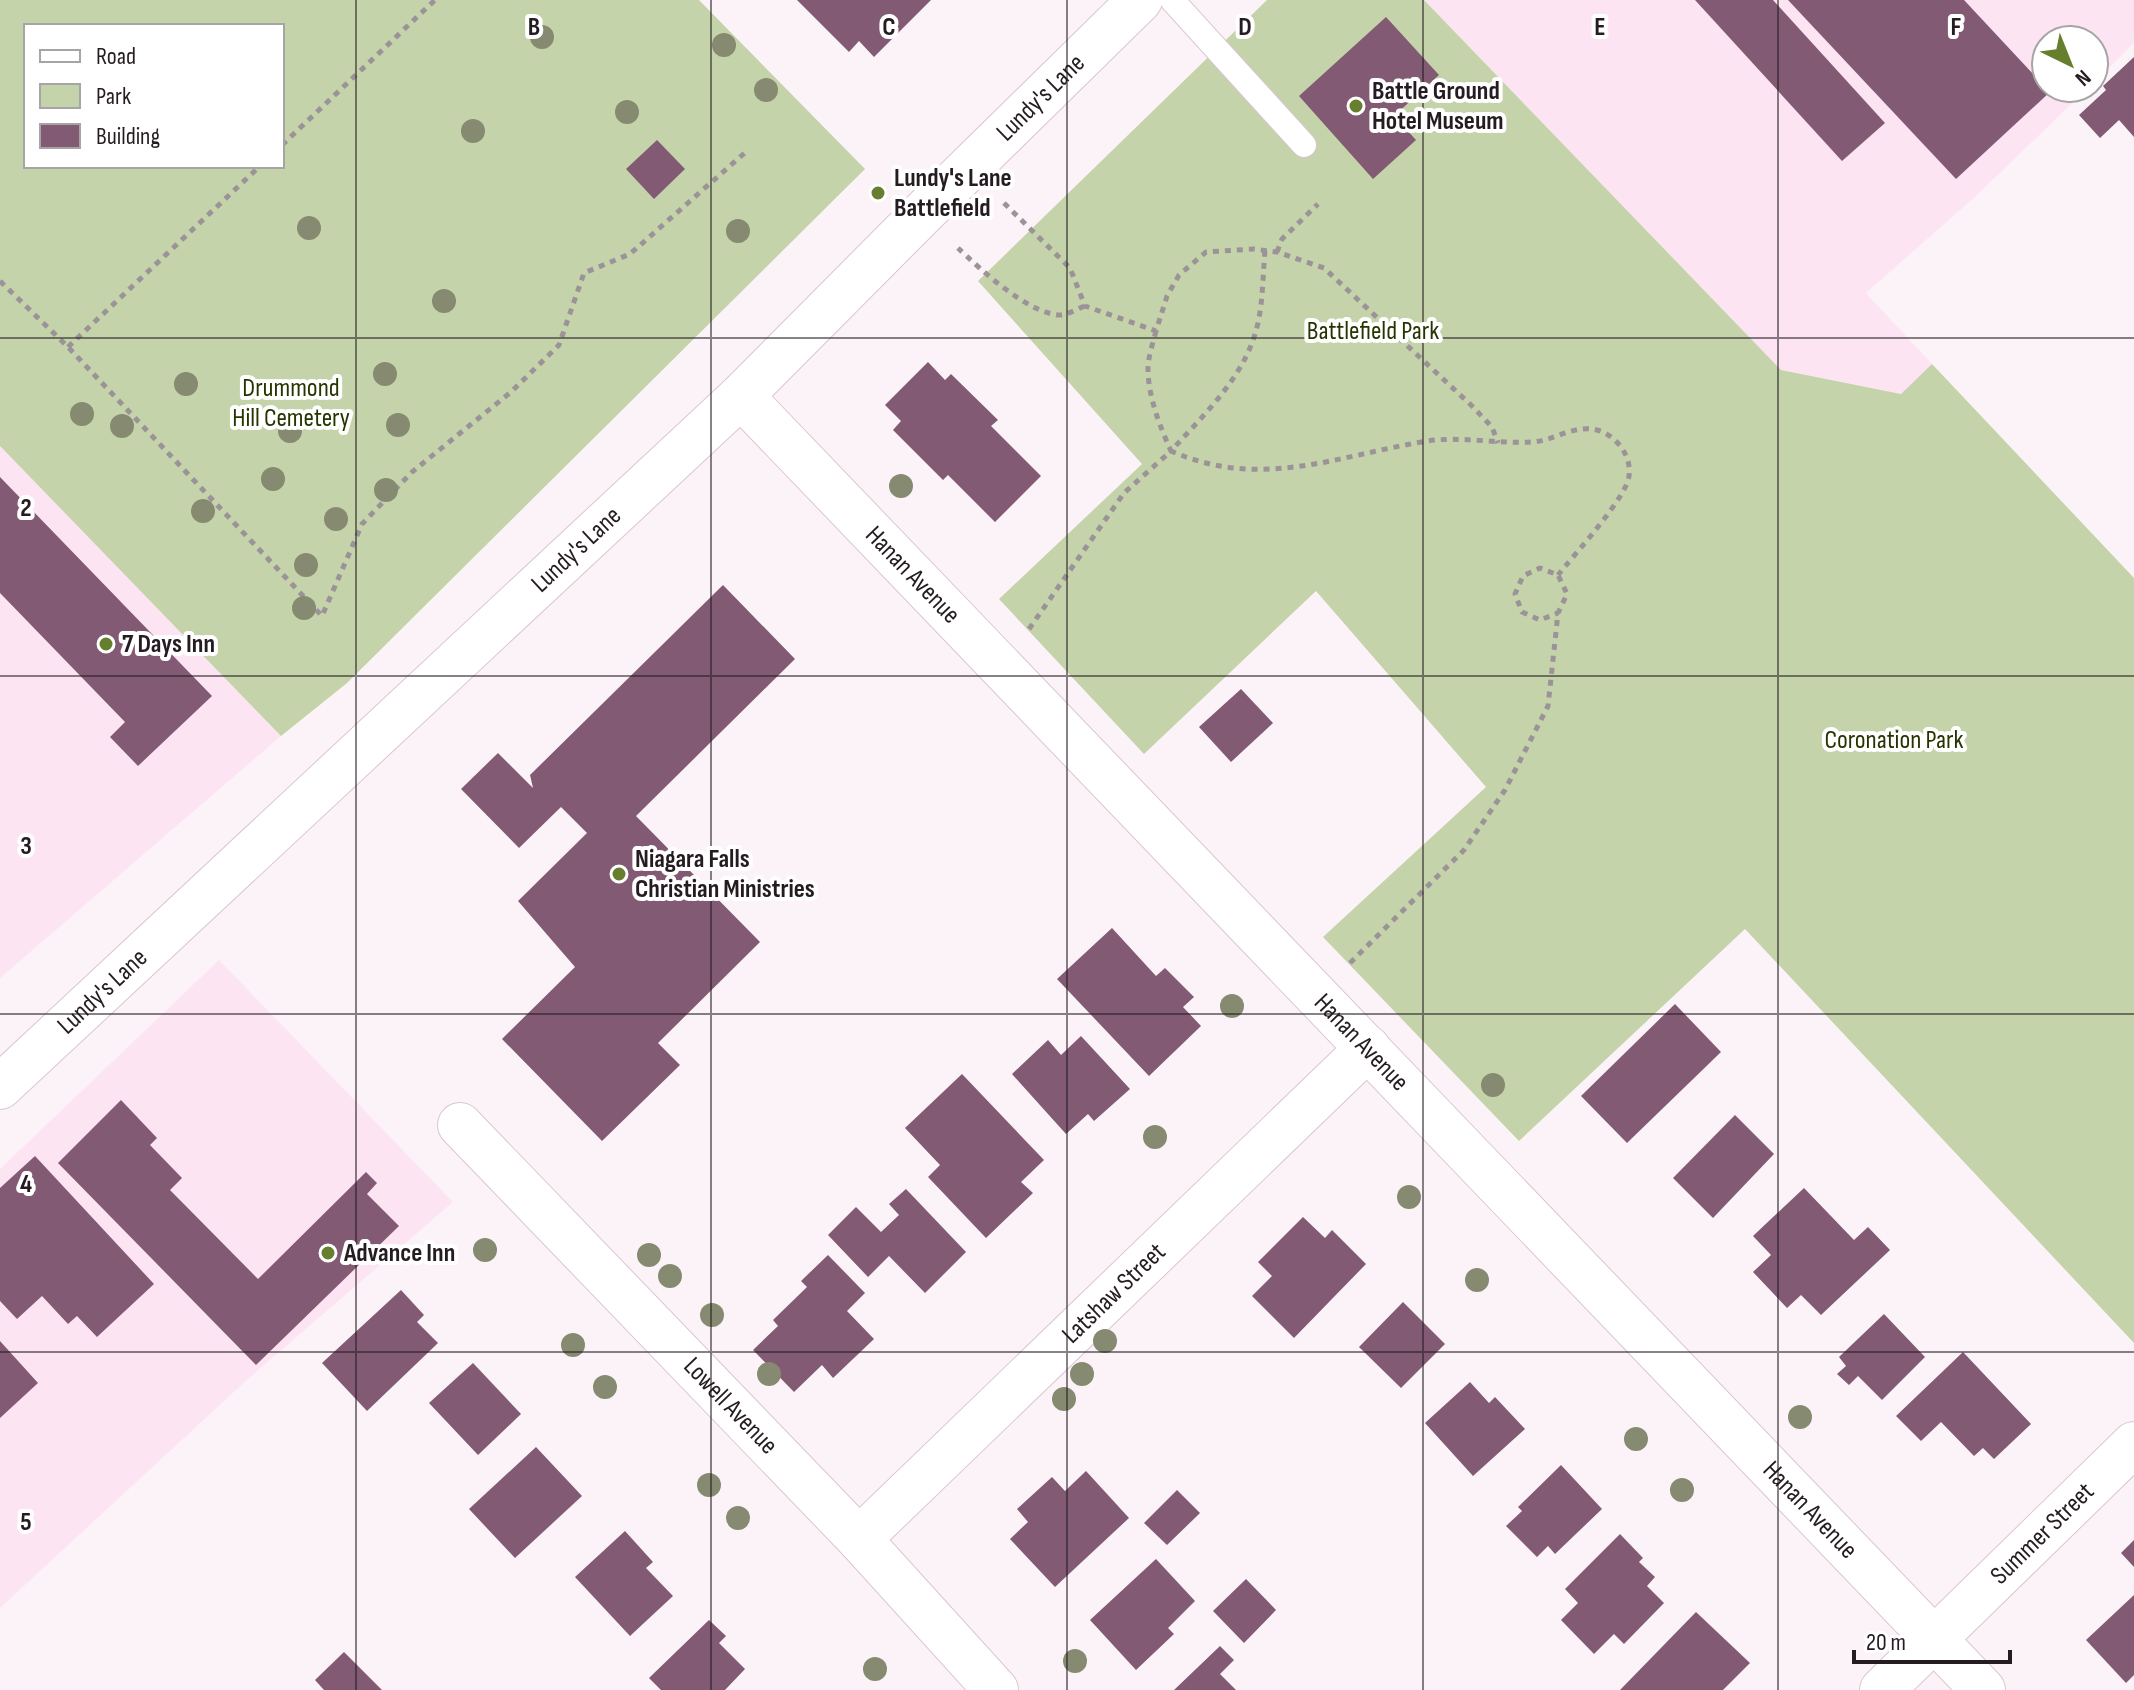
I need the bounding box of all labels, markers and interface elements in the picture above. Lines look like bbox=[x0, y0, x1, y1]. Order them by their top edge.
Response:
text: B bbox=[528, 12, 540, 43]
text: C bbox=[882, 12, 896, 43]
text: D bbox=[1238, 12, 1252, 43]
text: E bbox=[1594, 12, 1606, 43]
text: F bbox=[1951, 12, 1962, 43]
legend bbox=[24, 24, 284, 168]
north arrow bbox=[2030, 24, 2110, 104]
text: Road bbox=[96, 42, 136, 71]
street label: Lundy's Lane bbox=[990, 48, 1091, 148]
text: N bbox=[2069, 64, 2096, 91]
place label: Battle Ground Hotel Museum bbox=[1372, 76, 1504, 137]
text: Park bbox=[96, 82, 131, 111]
marker: Battle Ground Hotel Museum bbox=[1347, 97, 1365, 115]
text: Building bbox=[96, 122, 160, 151]
place label: Lundy's Lane Battlefield bbox=[894, 163, 1012, 224]
marker: Lundy's Lane Battlefield bbox=[869, 184, 887, 202]
park label: Battlefield Park bbox=[1307, 316, 1439, 347]
park label: Drummond Hill Cemetery bbox=[232, 373, 350, 434]
text: 2 bbox=[20, 493, 32, 524]
street label: Lundy's Lane bbox=[525, 500, 628, 599]
street label: Hanan Avenue bbox=[859, 520, 967, 630]
place label: 7 Days Inn bbox=[122, 629, 215, 660]
marker: 7 Days Inn bbox=[97, 635, 115, 653]
park label: Coronation Park bbox=[1825, 725, 1964, 756]
text: 3 bbox=[20, 831, 32, 862]
place label: Niagara Falls Christian Ministries bbox=[635, 844, 815, 905]
marker: Niagara Falls Christian Ministries bbox=[610, 865, 628, 883]
street label: Lundy's Lane bbox=[51, 942, 154, 1041]
street label: Hanan Avenue bbox=[1308, 987, 1415, 1098]
text: 4 bbox=[20, 1169, 32, 1200]
street label: Latshaw Street bbox=[1056, 1236, 1172, 1350]
place label: Advance Inn bbox=[343, 1238, 455, 1269]
marker: Advance Inn bbox=[319, 1244, 337, 1262]
street label: Lowell Avenue bbox=[677, 1351, 784, 1461]
street label: Hanan Avenue bbox=[1756, 1455, 1864, 1565]
street label: Summer Street bbox=[1984, 1476, 2101, 1591]
text: 5 bbox=[20, 1507, 32, 1538]
scale bar bbox=[1854, 1614, 2010, 1664]
text: 20 m bbox=[1866, 1628, 1906, 1657]

